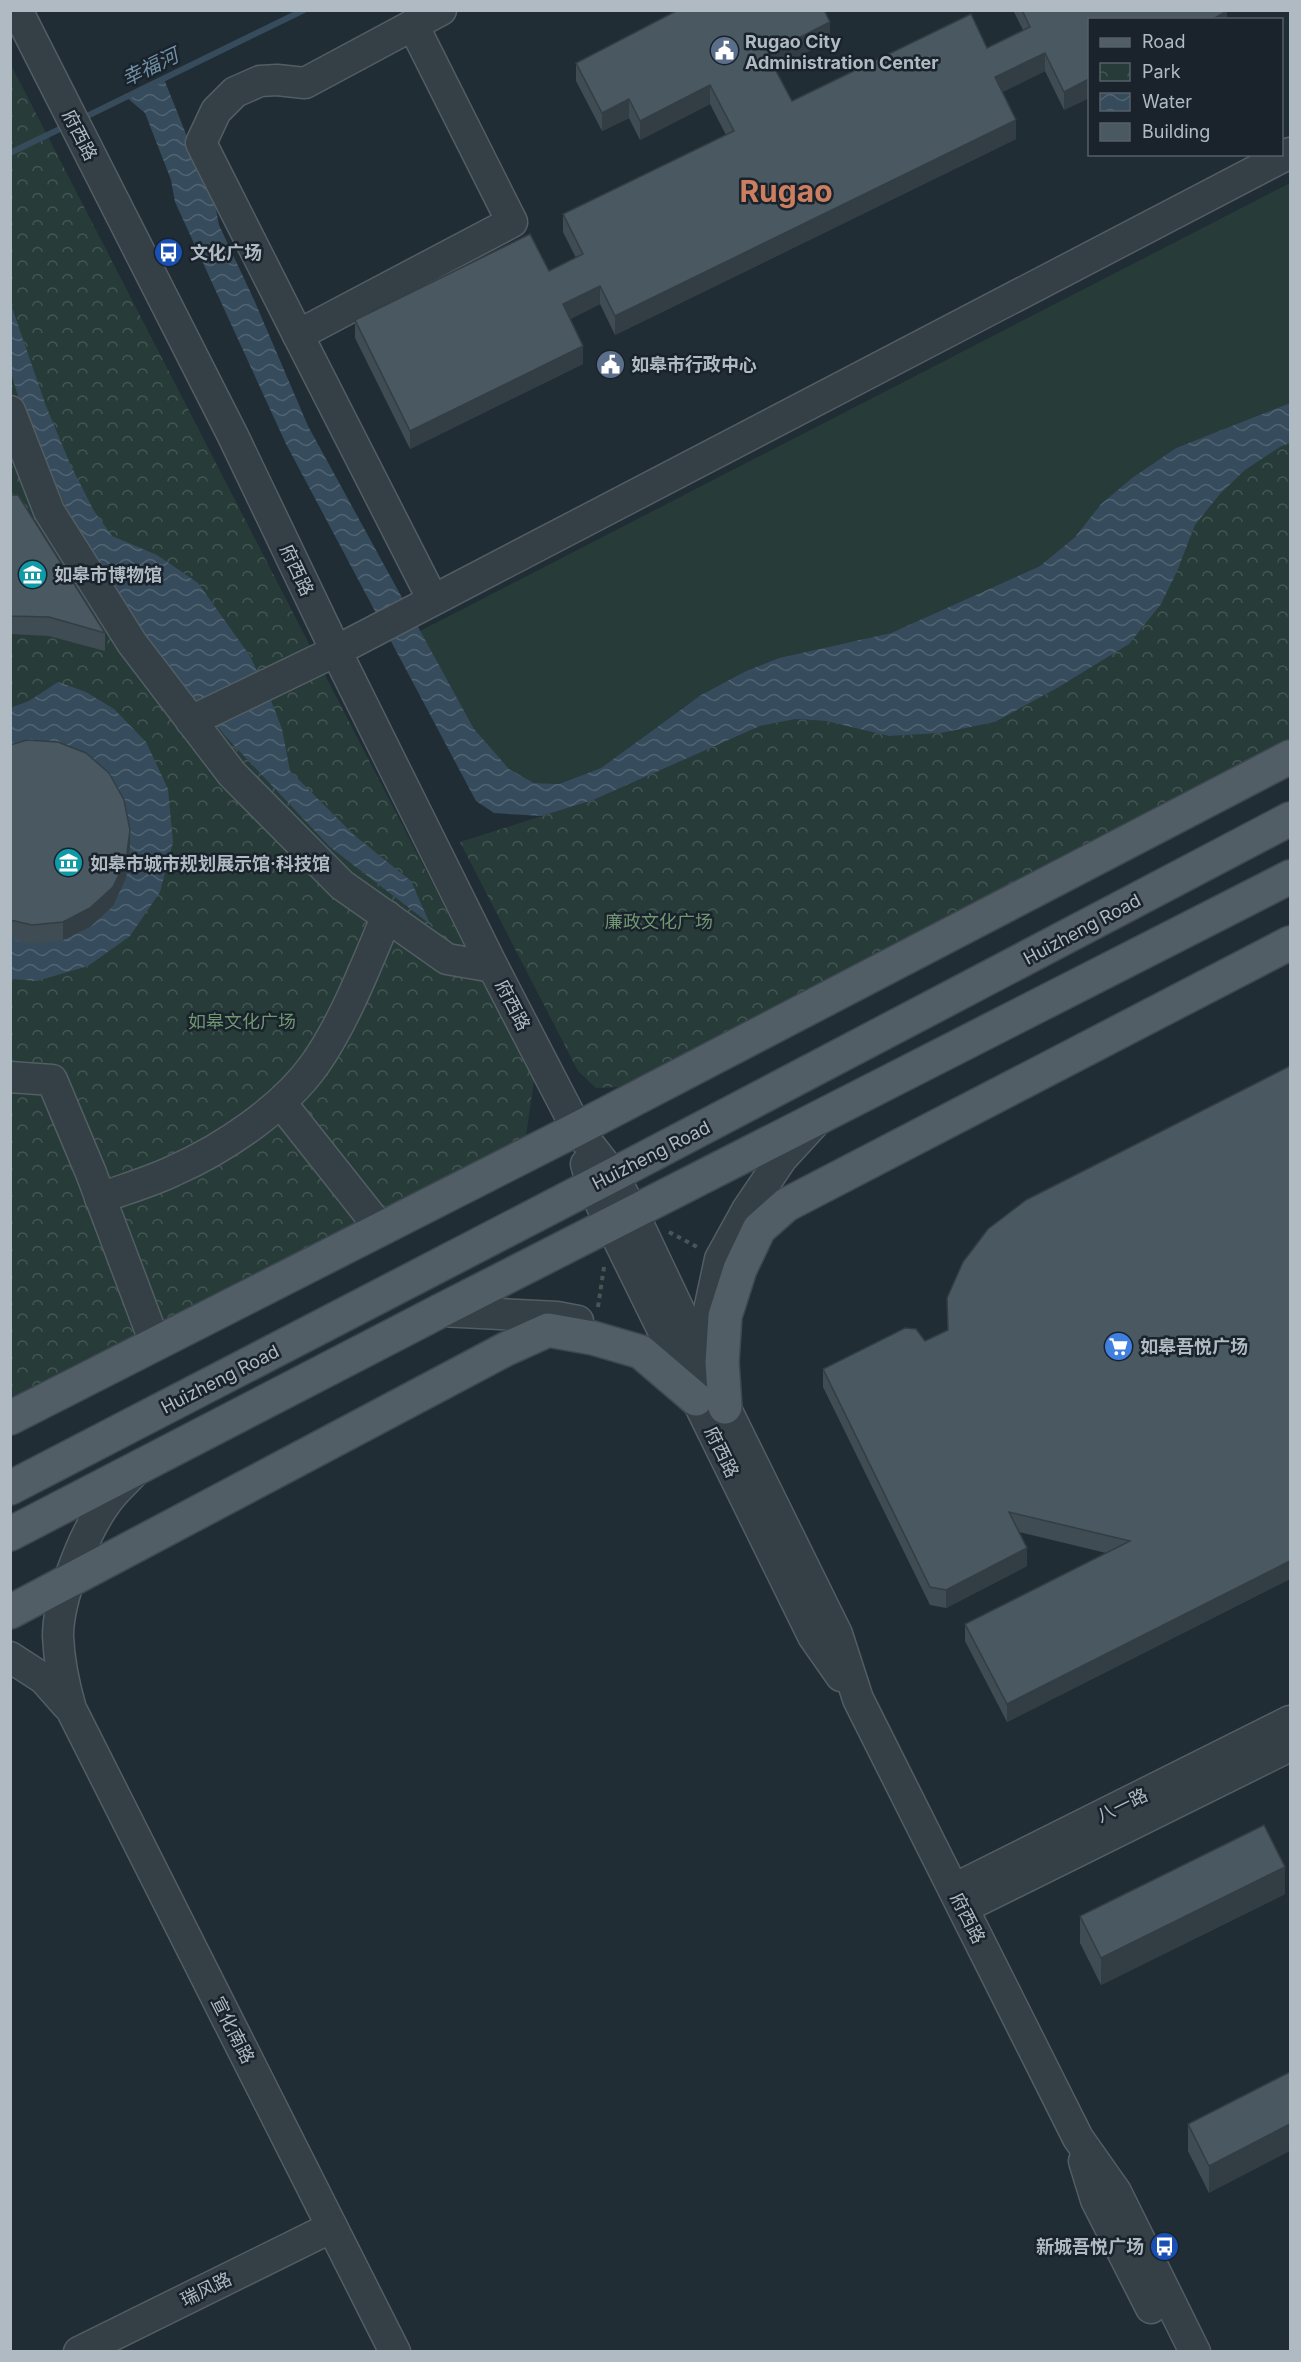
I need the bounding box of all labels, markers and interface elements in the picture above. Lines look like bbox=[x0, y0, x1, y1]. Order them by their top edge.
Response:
legend bbox=[1088, 18, 1283, 156]
place label: Rugao City Administration Center bbox=[745, 31, 939, 73]
text: Road bbox=[1142, 31, 1185, 52]
public building icon: Rugao City Administration Center bbox=[708, 35, 740, 67]
water label: 幸福河 bbox=[118, 41, 186, 91]
text: Park bbox=[1142, 61, 1181, 82]
text: Water bbox=[1142, 91, 1192, 112]
street label: 府西路 bbox=[58, 106, 102, 164]
text: Building bbox=[1142, 121, 1210, 142]
district label: Rugao bbox=[739, 173, 833, 209]
bus stop icon: 文化广场 bbox=[153, 236, 185, 268]
place label: 文化广场 bbox=[190, 242, 262, 263]
public building icon: 如皋市行政中心 bbox=[594, 348, 626, 380]
place label: 如皋市行政中心 bbox=[631, 354, 757, 375]
street label: 府西路 bbox=[276, 541, 318, 599]
museum icon: 如皋市博物馆 bbox=[17, 558, 49, 590]
place label: 如皋市博物馆 bbox=[54, 564, 162, 585]
museum icon: 如皋市城市规划展示馆·科技馆 bbox=[53, 847, 85, 879]
place label: 如皋市城市规划展示馆·科技馆 bbox=[90, 853, 330, 874]
street label: Huizheng Road bbox=[1020, 889, 1144, 969]
park label: 廉政文化广场 bbox=[605, 911, 713, 932]
street label: 府西路 bbox=[491, 976, 535, 1034]
park label: 如皋文化广场 bbox=[188, 1011, 296, 1032]
street label: Huizheng Road bbox=[588, 1116, 714, 1194]
supermarket icon: 如皋吾悦广场 bbox=[1103, 1330, 1135, 1362]
place label: 如皋吾悦广场 bbox=[1140, 1336, 1248, 1357]
street label: Huizheng Road bbox=[157, 1340, 283, 1418]
street label: 府西路 bbox=[701, 1423, 743, 1481]
street label: 八一路 bbox=[1093, 1784, 1151, 1826]
street label: 府西路 bbox=[946, 1889, 990, 1947]
street label: 宣化南路 bbox=[207, 1993, 259, 2067]
bus stop icon: 新城吾悦广场 bbox=[1149, 2230, 1181, 2262]
place label: 新城吾悦广场 bbox=[1036, 2236, 1144, 2257]
street label: 瑞风路 bbox=[177, 2268, 235, 2310]

